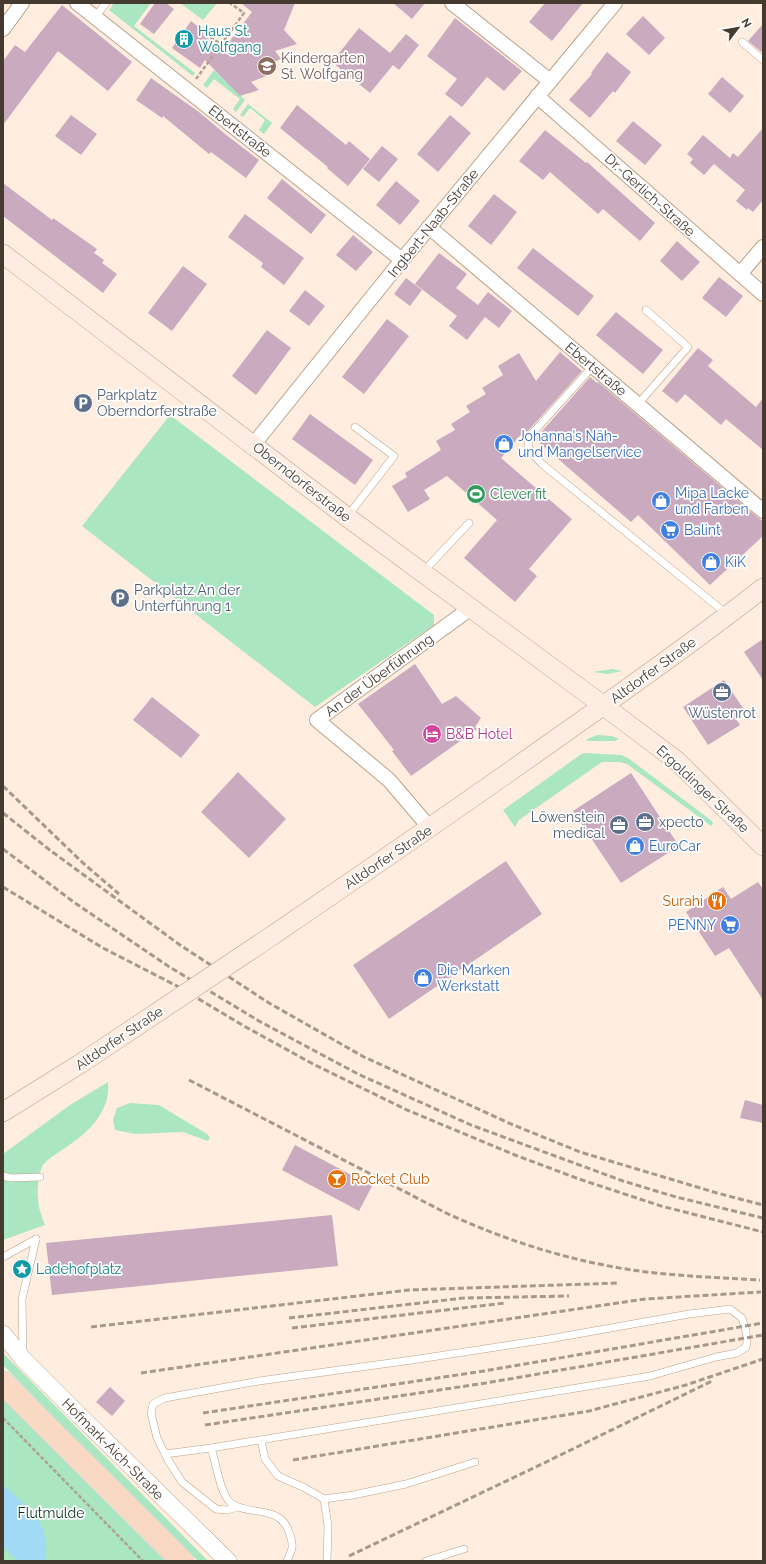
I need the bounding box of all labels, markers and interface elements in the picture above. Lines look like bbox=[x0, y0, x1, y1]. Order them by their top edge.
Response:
north arrow bbox=[718, 8, 758, 48]
text: N bbox=[738, 16, 754, 30]
place label: Haus St. Wolfgang bbox=[198, 23, 261, 55]
building icon: Haus St. Wolfgang bbox=[173, 28, 195, 50]
place label: Kindergarten St. Wolfgang bbox=[281, 50, 365, 82]
school or university icon: Kindergarten St. Wolfgang bbox=[256, 55, 278, 77]
street label: Ebertstraße bbox=[206, 102, 274, 160]
street label: Dr.-Gerlich-Straße bbox=[602, 150, 698, 240]
street label: Ingbert-Naab-Straße bbox=[384, 166, 482, 280]
street label: Ebertstraße bbox=[562, 339, 630, 399]
place label: Parkplatz Oberndorferstraße bbox=[97, 387, 217, 419]
parking icon: Parkplatz Oberndorferstraße bbox=[72, 392, 94, 414]
place label: Johanna's Näh- und Mangelservice bbox=[518, 428, 642, 460]
shop icon: Johanna's Näh- und Mangelservice bbox=[493, 433, 515, 455]
street label: Oberndorferstraße bbox=[250, 439, 354, 525]
sports icon: Clever fit bbox=[465, 483, 487, 505]
place label: Mipa Lacke und Farben bbox=[675, 485, 749, 517]
place label: Clever fit bbox=[490, 486, 547, 502]
shop icon: Mipa Lacke und Farben bbox=[650, 490, 672, 512]
supermarket icon: Balint bbox=[659, 519, 681, 541]
place label: Balint bbox=[684, 522, 721, 538]
shop icon: KiK bbox=[700, 551, 722, 573]
place label: KiK bbox=[725, 554, 746, 570]
place label: Parkplatz An der Unterführung 1 bbox=[134, 582, 240, 614]
parking icon: Parkplatz An der Unterführung 1 bbox=[109, 587, 131, 609]
street label: An der Überführung bbox=[321, 629, 436, 720]
street label: Altdorfer Straße bbox=[607, 634, 699, 706]
office icon: Wüstenrot bbox=[711, 681, 733, 703]
place label: Wüstenrot bbox=[688, 705, 756, 721]
hotel icon: B&B Hotel bbox=[421, 723, 443, 745]
place label: B&B Hotel bbox=[446, 726, 513, 742]
street label: Ergoldinger Straße bbox=[654, 742, 752, 836]
place label: Löwenstein medical bbox=[531, 809, 605, 841]
office icon: xpecto bbox=[634, 811, 656, 833]
office icon: Löwenstein medical bbox=[608, 814, 630, 836]
place label: xpecto bbox=[659, 814, 704, 830]
street label: Altdorfer Straße bbox=[341, 822, 435, 892]
shop icon: EuroCar bbox=[624, 835, 646, 857]
place label: EuroCar bbox=[649, 838, 701, 854]
restaurant icon: Surahi bbox=[706, 890, 728, 912]
place label: Surahi bbox=[662, 893, 703, 909]
supermarket icon: PENNY bbox=[719, 914, 741, 936]
place label: PENNY bbox=[668, 917, 716, 933]
place label: Die Marken Werkstatt bbox=[437, 962, 510, 994]
shop icon: Die Marken Werkstatt bbox=[412, 967, 434, 989]
street label: Altdorfer Straße bbox=[72, 1003, 166, 1073]
bar icon: Rocket Club bbox=[326, 1168, 348, 1190]
place label: Rocket Club bbox=[351, 1171, 430, 1187]
place icon: Ladehofplatz bbox=[11, 1258, 33, 1280]
place label: Ladehofplatz bbox=[36, 1261, 121, 1277]
street label: Hofmark-Aich-Straße bbox=[59, 1395, 167, 1503]
park label: Flutmulde bbox=[18, 1505, 84, 1521]

